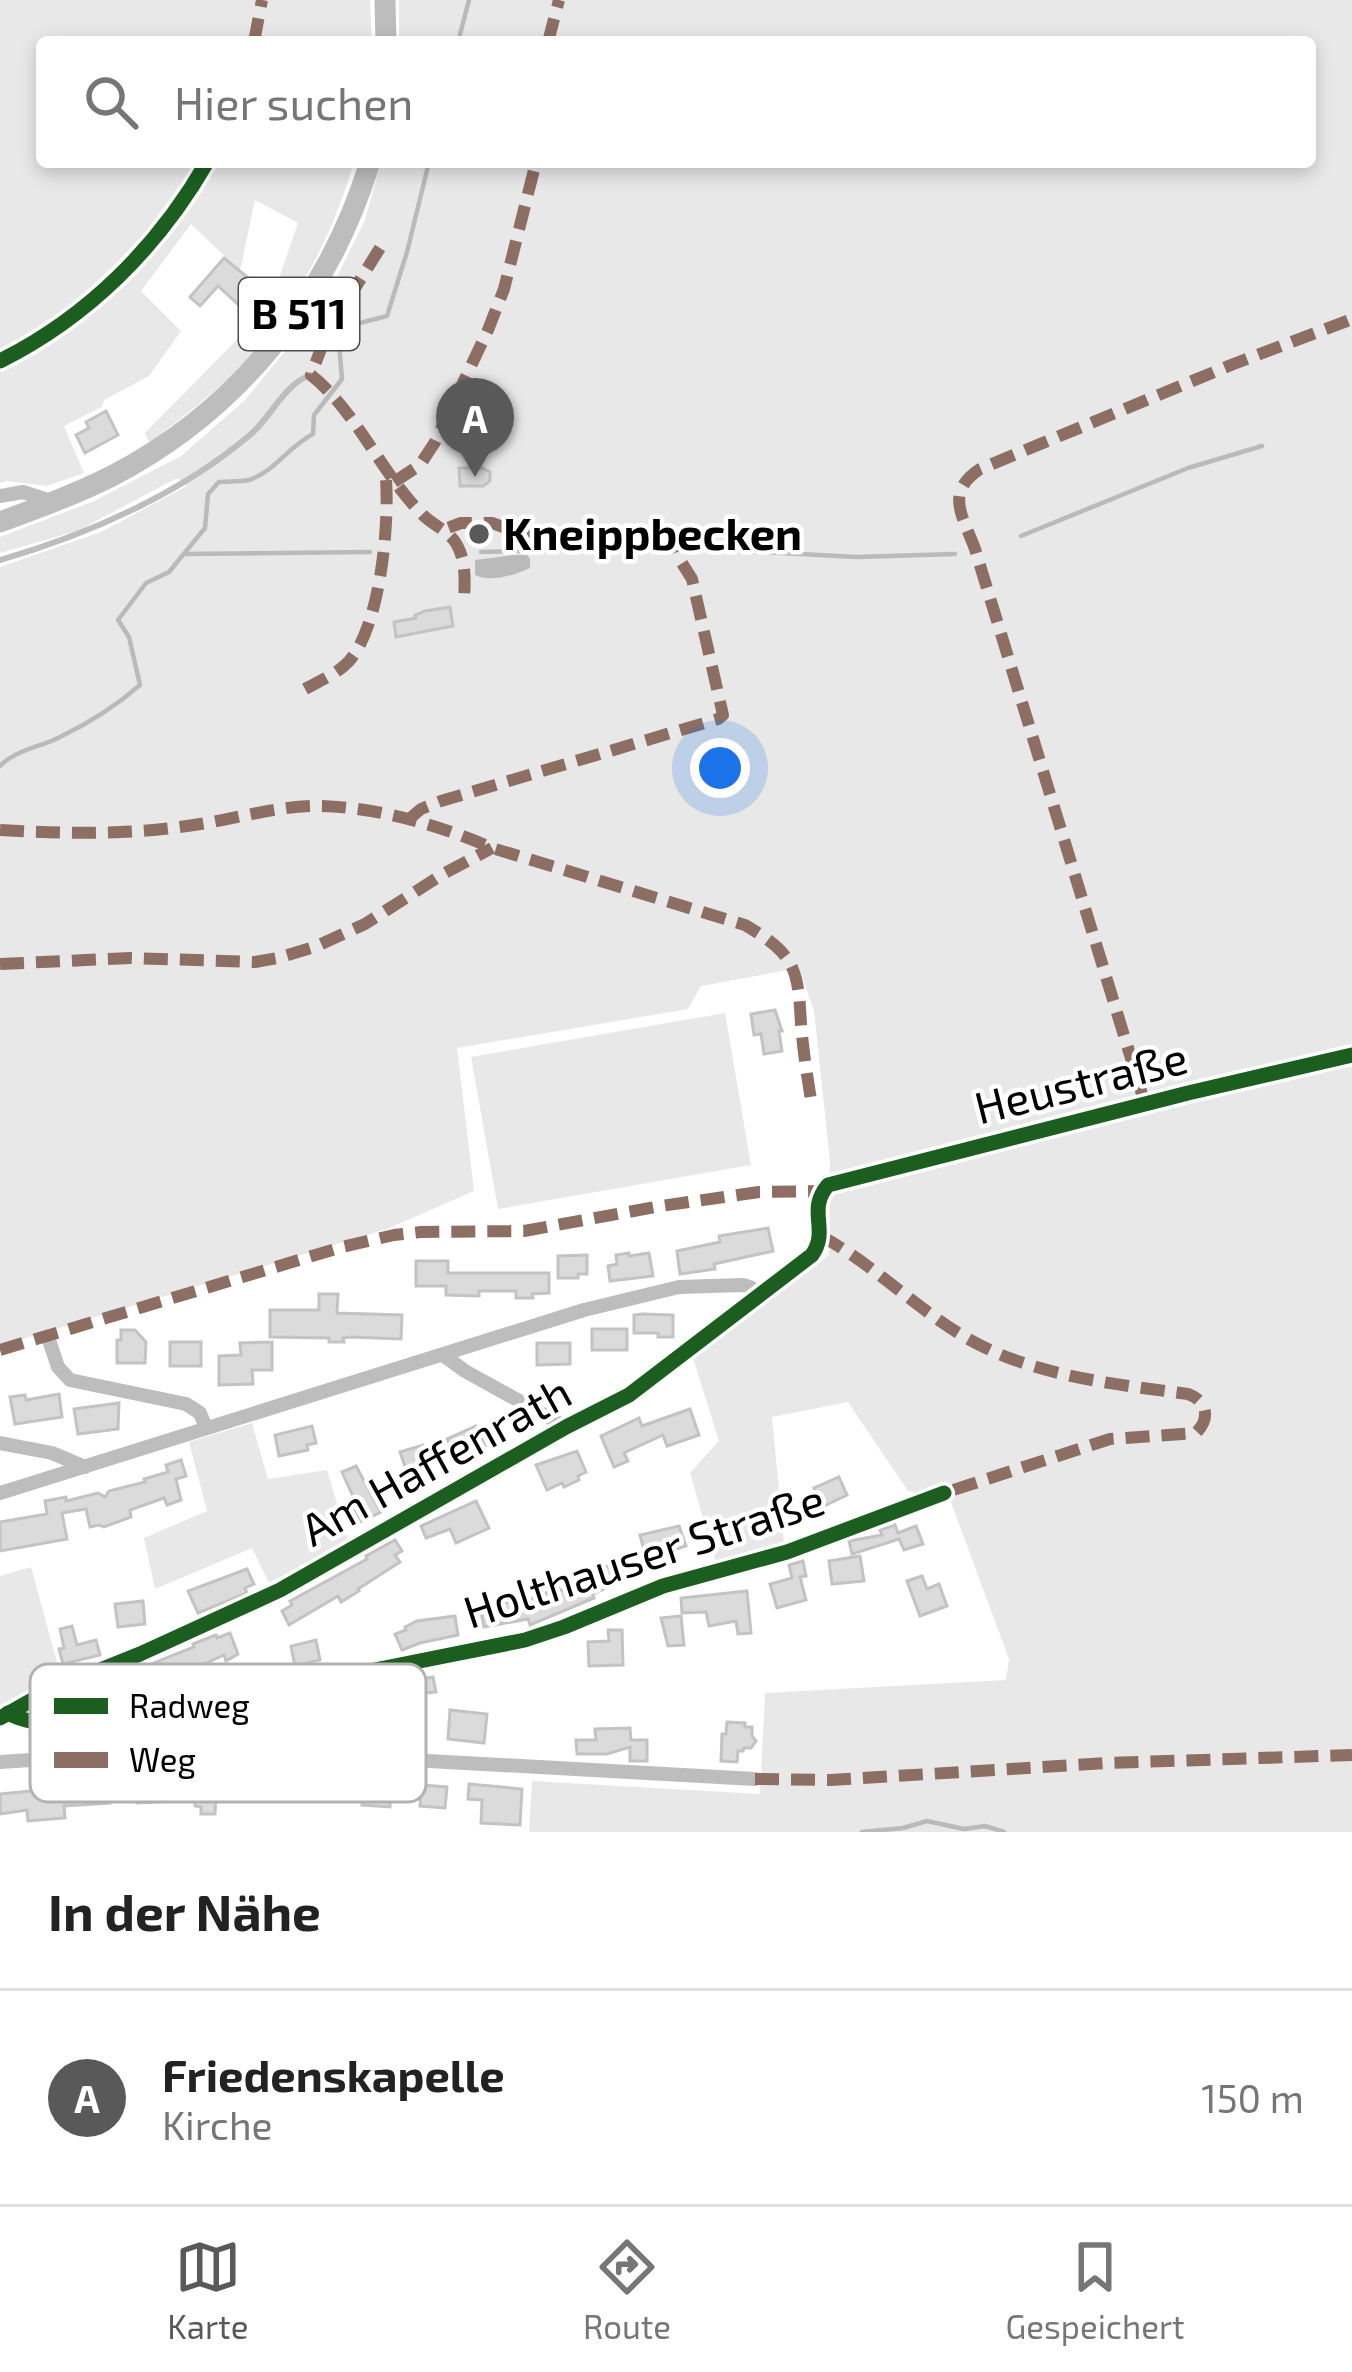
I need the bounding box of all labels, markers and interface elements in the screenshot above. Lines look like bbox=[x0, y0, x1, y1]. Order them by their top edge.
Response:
search box bbox=[36, 36, 1316, 168]
icon: search bbox=[78, 69, 144, 135]
text: Hier suchen bbox=[174, 75, 414, 129]
road number: B 511 bbox=[239, 278, 359, 350]
pin: A bbox=[436, 378, 514, 477]
place label: Kneippbecken bbox=[503, 505, 802, 559]
marker: Kneippbecken bbox=[466, 521, 492, 547]
your location bbox=[690, 738, 750, 798]
street label: Heustraße bbox=[969, 1029, 1192, 1134]
street label: Am Haffenrath bbox=[291, 1363, 579, 1556]
street label: Holthauser Straße bbox=[456, 1470, 830, 1638]
legend bbox=[30, 1664, 426, 1802]
text: Radweg bbox=[129, 1685, 250, 1725]
text: Weg bbox=[129, 1739, 196, 1779]
text: In der Nähe bbox=[48, 1880, 321, 1941]
text: Friedenskapelle bbox=[162, 2047, 505, 2101]
text: A bbox=[74, 2074, 100, 2121]
text: 150 m bbox=[1201, 2074, 1304, 2121]
text: Kirche bbox=[162, 2101, 273, 2148]
tab: Karte bbox=[167, 2234, 248, 2346]
tab: Route bbox=[583, 2234, 671, 2346]
tab: Gespeichert bbox=[1006, 2234, 1185, 2346]

